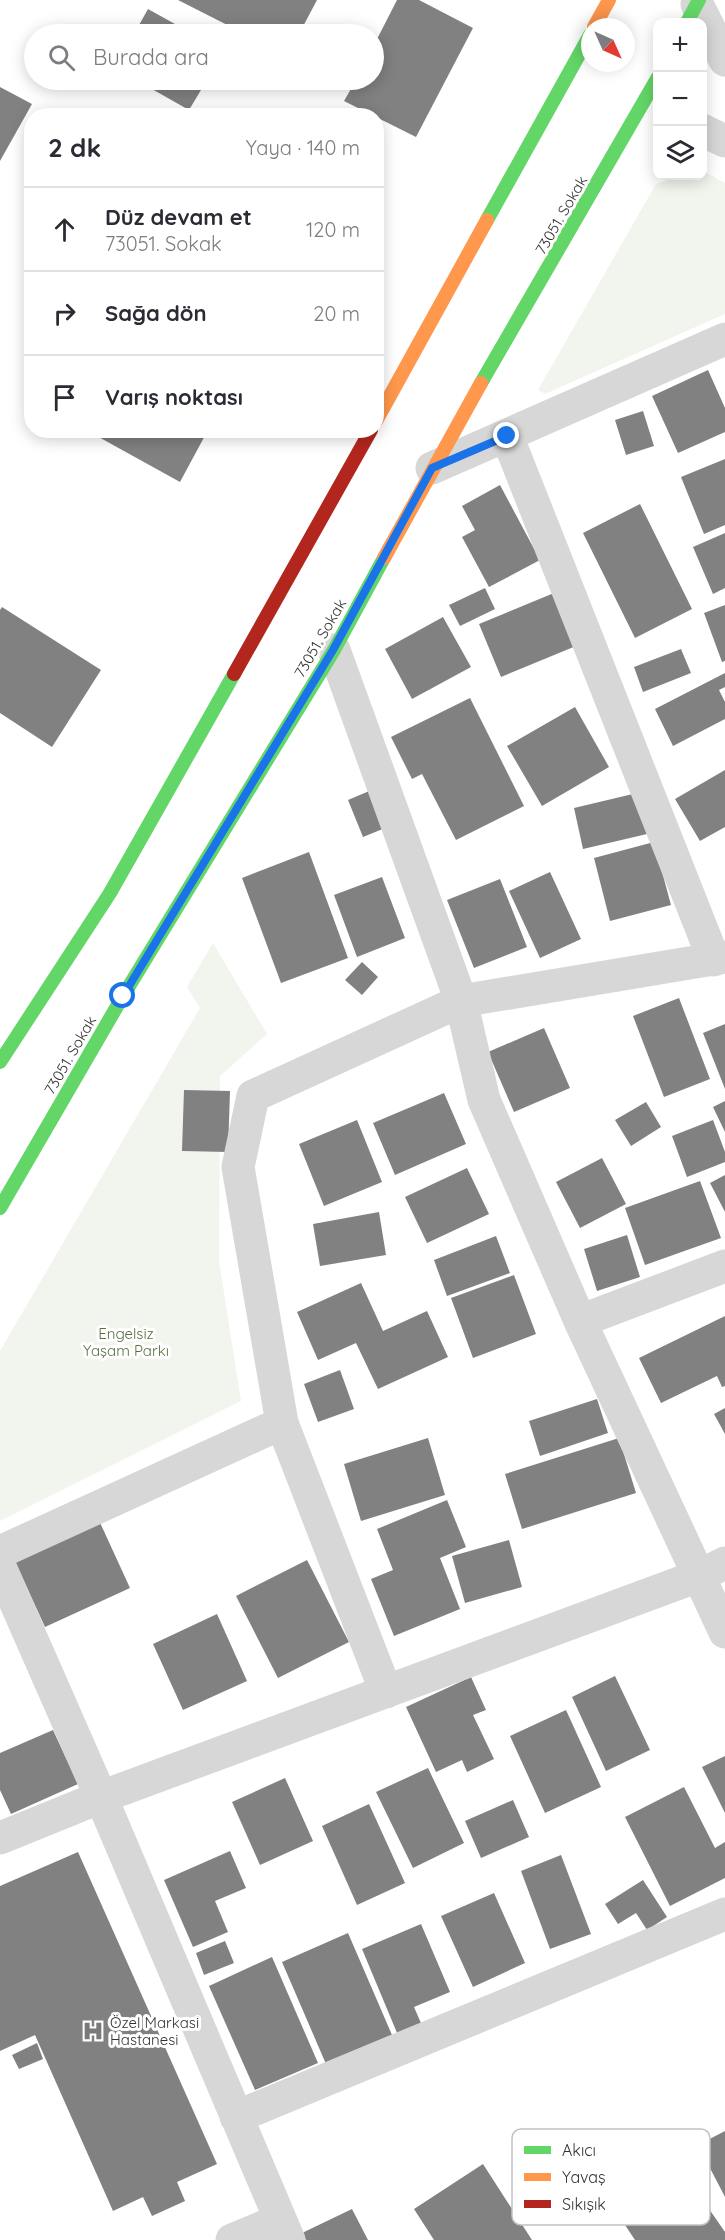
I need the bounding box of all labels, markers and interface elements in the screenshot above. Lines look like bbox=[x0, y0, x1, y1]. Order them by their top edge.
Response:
north arrow bbox=[581, 18, 635, 72]
map controls bbox=[653, 18, 707, 180]
button: + bbox=[653, 18, 707, 72]
search box bbox=[24, 24, 384, 90]
icon: search bbox=[45, 41, 78, 74]
text: Burada ara bbox=[93, 43, 209, 71]
button: − bbox=[653, 72, 707, 126]
button: layers bbox=[653, 126, 707, 180]
text: 2 dk bbox=[48, 131, 101, 164]
text: Yaya · 140 m bbox=[246, 135, 360, 160]
street label: 73051. Sokak bbox=[531, 172, 591, 258]
text: Düz devam et bbox=[105, 203, 252, 231]
icon: ahead bbox=[48, 213, 81, 246]
text: 120 m bbox=[306, 217, 360, 242]
text: 73051. Sokak bbox=[105, 231, 222, 256]
icon: right bbox=[48, 297, 81, 330]
text: Sağa dön bbox=[105, 299, 207, 327]
text: 20 m bbox=[313, 301, 360, 326]
icon: arrive bbox=[48, 381, 81, 414]
text: Varış noktası bbox=[105, 383, 243, 411]
route end bbox=[493, 422, 519, 448]
street label: 73051. Sokak bbox=[290, 595, 350, 681]
route start bbox=[109, 982, 135, 1008]
street label: 73051. Sokak bbox=[40, 1012, 100, 1098]
park label: Engelsiz Yaşam Parkı bbox=[83, 1324, 169, 1360]
place label: Özel Markasi Hastanesi bbox=[110, 2013, 199, 2049]
hospital icon: Özel Markasi Hastanesi bbox=[81, 2019, 105, 2043]
legend bbox=[512, 2129, 710, 2225]
text: Akıcı bbox=[562, 2140, 596, 2160]
text: Yavaş bbox=[562, 2167, 606, 2187]
text: Sıkışık bbox=[562, 2194, 606, 2214]

